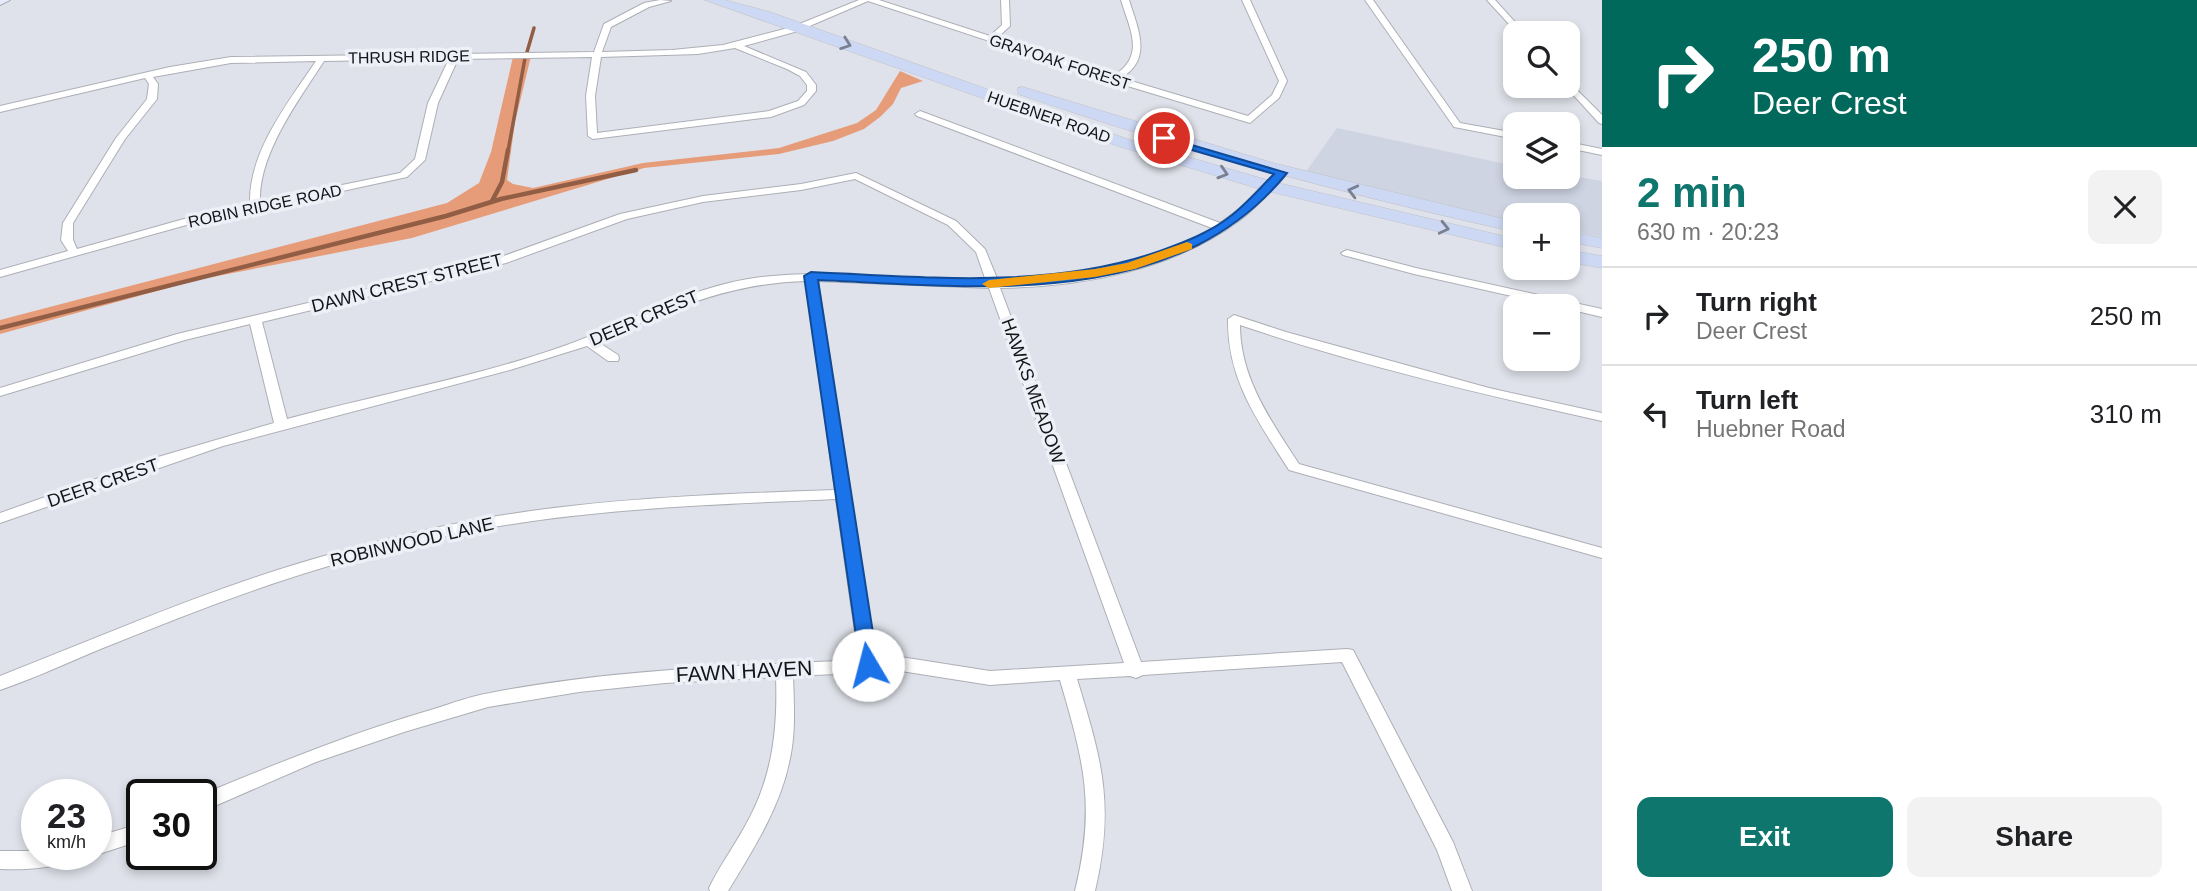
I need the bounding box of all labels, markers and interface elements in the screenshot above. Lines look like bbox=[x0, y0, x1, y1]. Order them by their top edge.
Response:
map controls bbox=[1503, 21, 1580, 371]
button: search bbox=[1503, 21, 1580, 98]
icon: right bbox=[1637, 28, 1728, 119]
text: 250 m bbox=[1752, 28, 1891, 82]
street label: GRAYOAK FOREST bbox=[987, 31, 1133, 93]
one-way arrow bbox=[839, 36, 851, 50]
street label: THRUSH RIDGE bbox=[348, 47, 470, 67]
text: Deer Crest bbox=[1752, 85, 1907, 121]
street label: HUEBNER ROAD bbox=[985, 88, 1113, 146]
pin bbox=[1134, 108, 1194, 168]
button: layers bbox=[1503, 112, 1580, 189]
icon: arrive bbox=[1145, 119, 1183, 157]
one-way arrow bbox=[1217, 164, 1229, 179]
text: 2 min bbox=[1637, 169, 1747, 216]
button: close bbox=[2088, 170, 2162, 244]
street label: ROBIN RIDGE ROAD bbox=[187, 181, 343, 231]
one-way arrow bbox=[1347, 185, 1359, 199]
button: + bbox=[1503, 203, 1580, 280]
text: 630 m · 20:23 bbox=[1637, 219, 1779, 245]
one-way arrow bbox=[1438, 220, 1450, 235]
street label: DAWN CREST STREET bbox=[309, 250, 505, 316]
street label: DEER CREST bbox=[587, 286, 701, 350]
text: Turn right bbox=[1696, 287, 1817, 317]
button: − bbox=[1503, 294, 1580, 371]
icon: right bbox=[1637, 297, 1675, 335]
text: 250 m bbox=[2090, 301, 2162, 331]
street label: HAWKS MEADOW bbox=[997, 316, 1069, 466]
text: Deer Crest bbox=[1696, 318, 1807, 344]
text: Turn left bbox=[1696, 385, 1798, 415]
icon: left bbox=[1637, 395, 1675, 433]
text: 310 m bbox=[2090, 399, 2162, 429]
text: Huebner Road bbox=[1696, 416, 1846, 442]
street label: DEER CREST bbox=[45, 455, 161, 511]
street label: ROBINWOOD LANE bbox=[328, 513, 496, 571]
position arrow bbox=[831, 628, 905, 702]
street label: FAWN HAVEN bbox=[675, 656, 813, 686]
speed limit sign: 30 bbox=[126, 779, 217, 870]
text: 23 bbox=[47, 796, 86, 835]
button: Exit bbox=[1637, 797, 1893, 877]
button: Share bbox=[1907, 797, 2162, 877]
text: km/h bbox=[47, 832, 86, 852]

